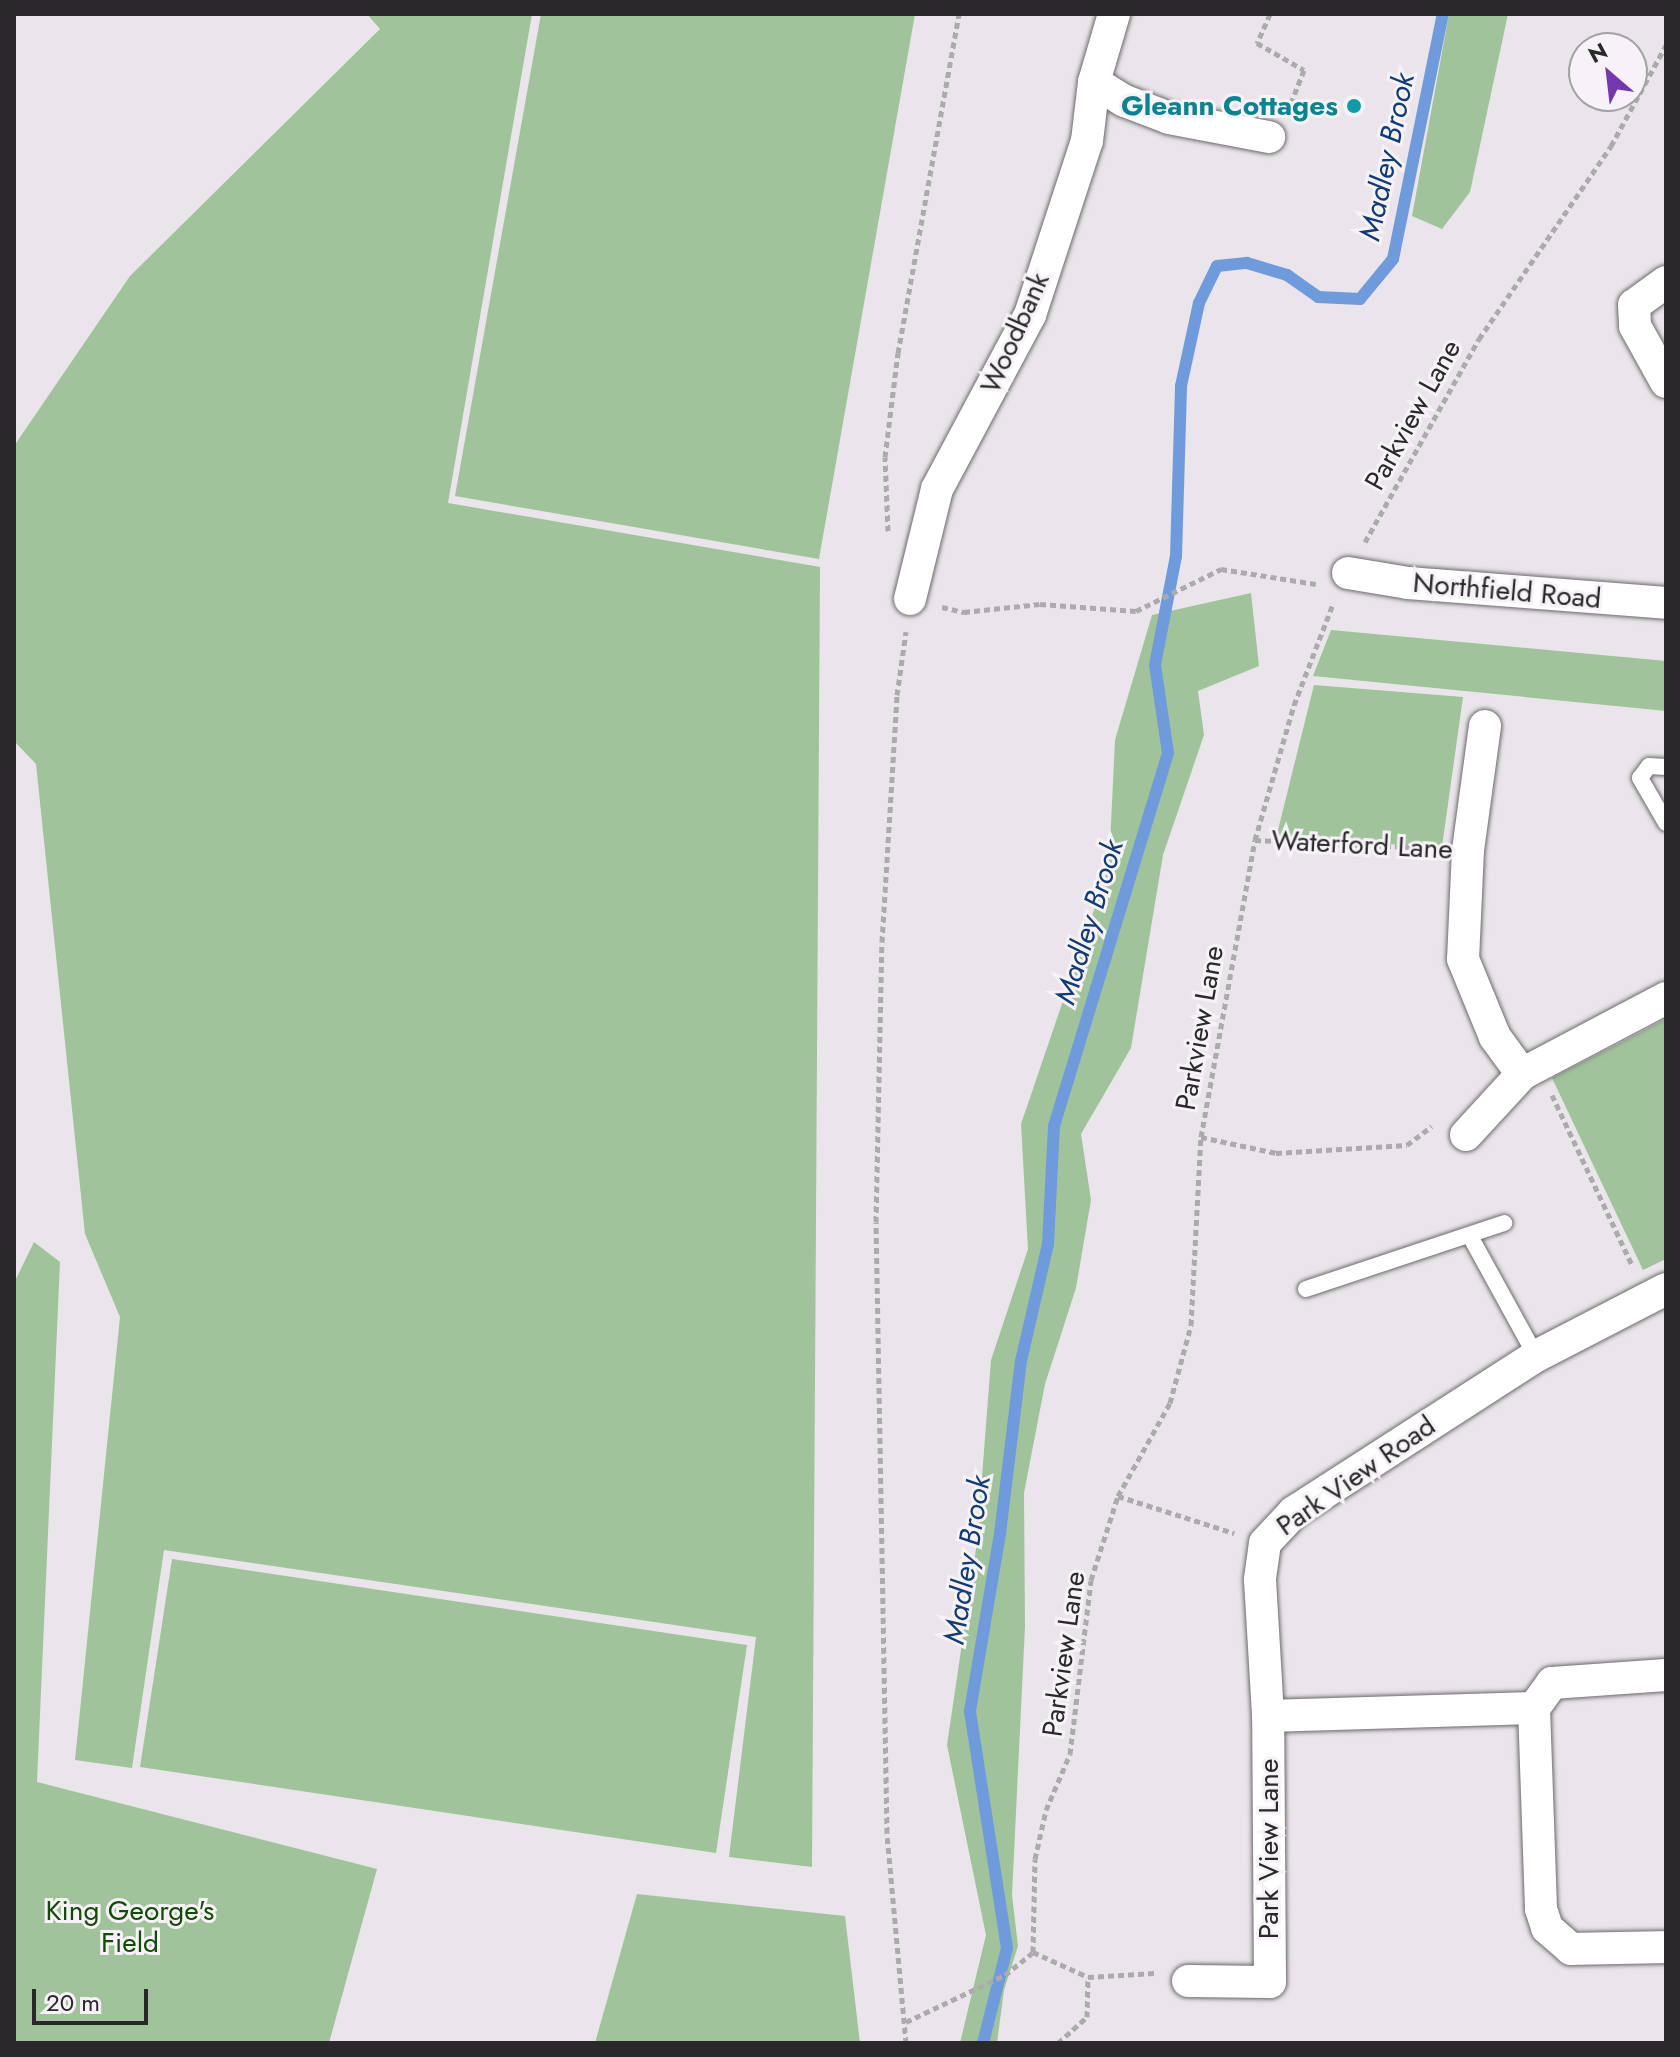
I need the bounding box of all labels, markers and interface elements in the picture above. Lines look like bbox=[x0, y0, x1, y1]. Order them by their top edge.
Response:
north arrow bbox=[1568, 32, 1648, 112]
text: N bbox=[1582, 34, 1613, 71]
water label: Madley Brook bbox=[1352, 70, 1422, 244]
place label: Gleann Cottages bbox=[1121, 89, 1338, 123]
marker: Gleann Cottages bbox=[1345, 97, 1363, 115]
street label: Woodbank bbox=[974, 267, 1056, 399]
street label: Parkview Lane bbox=[1358, 334, 1468, 496]
street label: Northfield Road bbox=[1411, 566, 1603, 616]
street label: Waterford Lane bbox=[1270, 823, 1454, 867]
water label: Madley Brook bbox=[1047, 835, 1131, 1009]
street label: Parkview Lane bbox=[1169, 943, 1231, 1113]
street label: Park View Road bbox=[1270, 1409, 1442, 1543]
water label: Madley Brook bbox=[936, 1473, 998, 1647]
street label: Parkview Lane bbox=[1036, 1569, 1092, 1739]
street label: Park View Lane bbox=[1252, 1759, 1286, 1939]
park label: King George's Field bbox=[46, 1894, 214, 1960]
scale bar bbox=[36, 1973, 152, 2023]
text: 20 m bbox=[46, 1985, 100, 2020]

